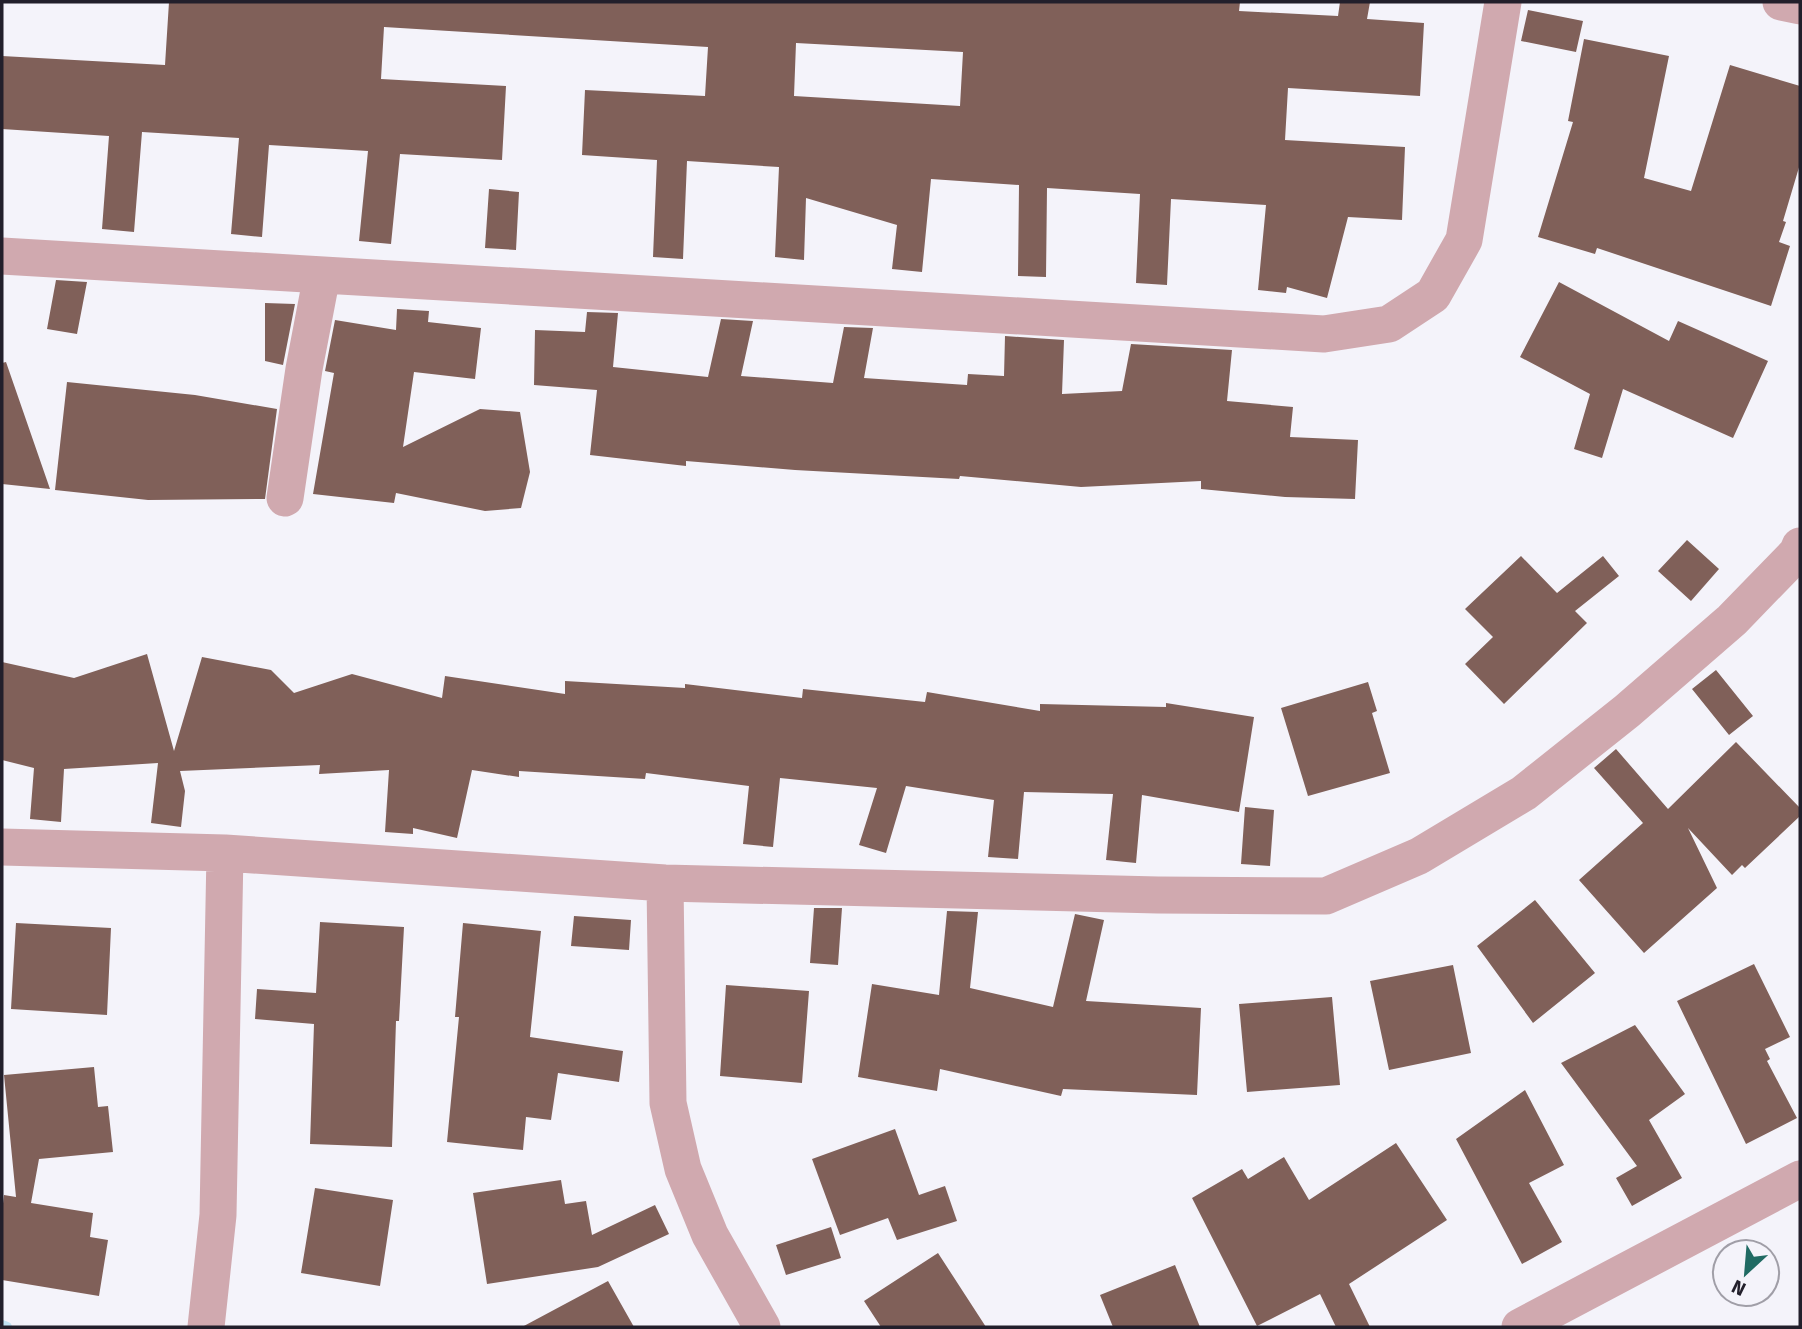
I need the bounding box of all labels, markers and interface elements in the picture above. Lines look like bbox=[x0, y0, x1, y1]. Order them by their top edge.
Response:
north arrow bbox=[1711, 1238, 1781, 1308]
text: N bbox=[1728, 1275, 1749, 1301]

